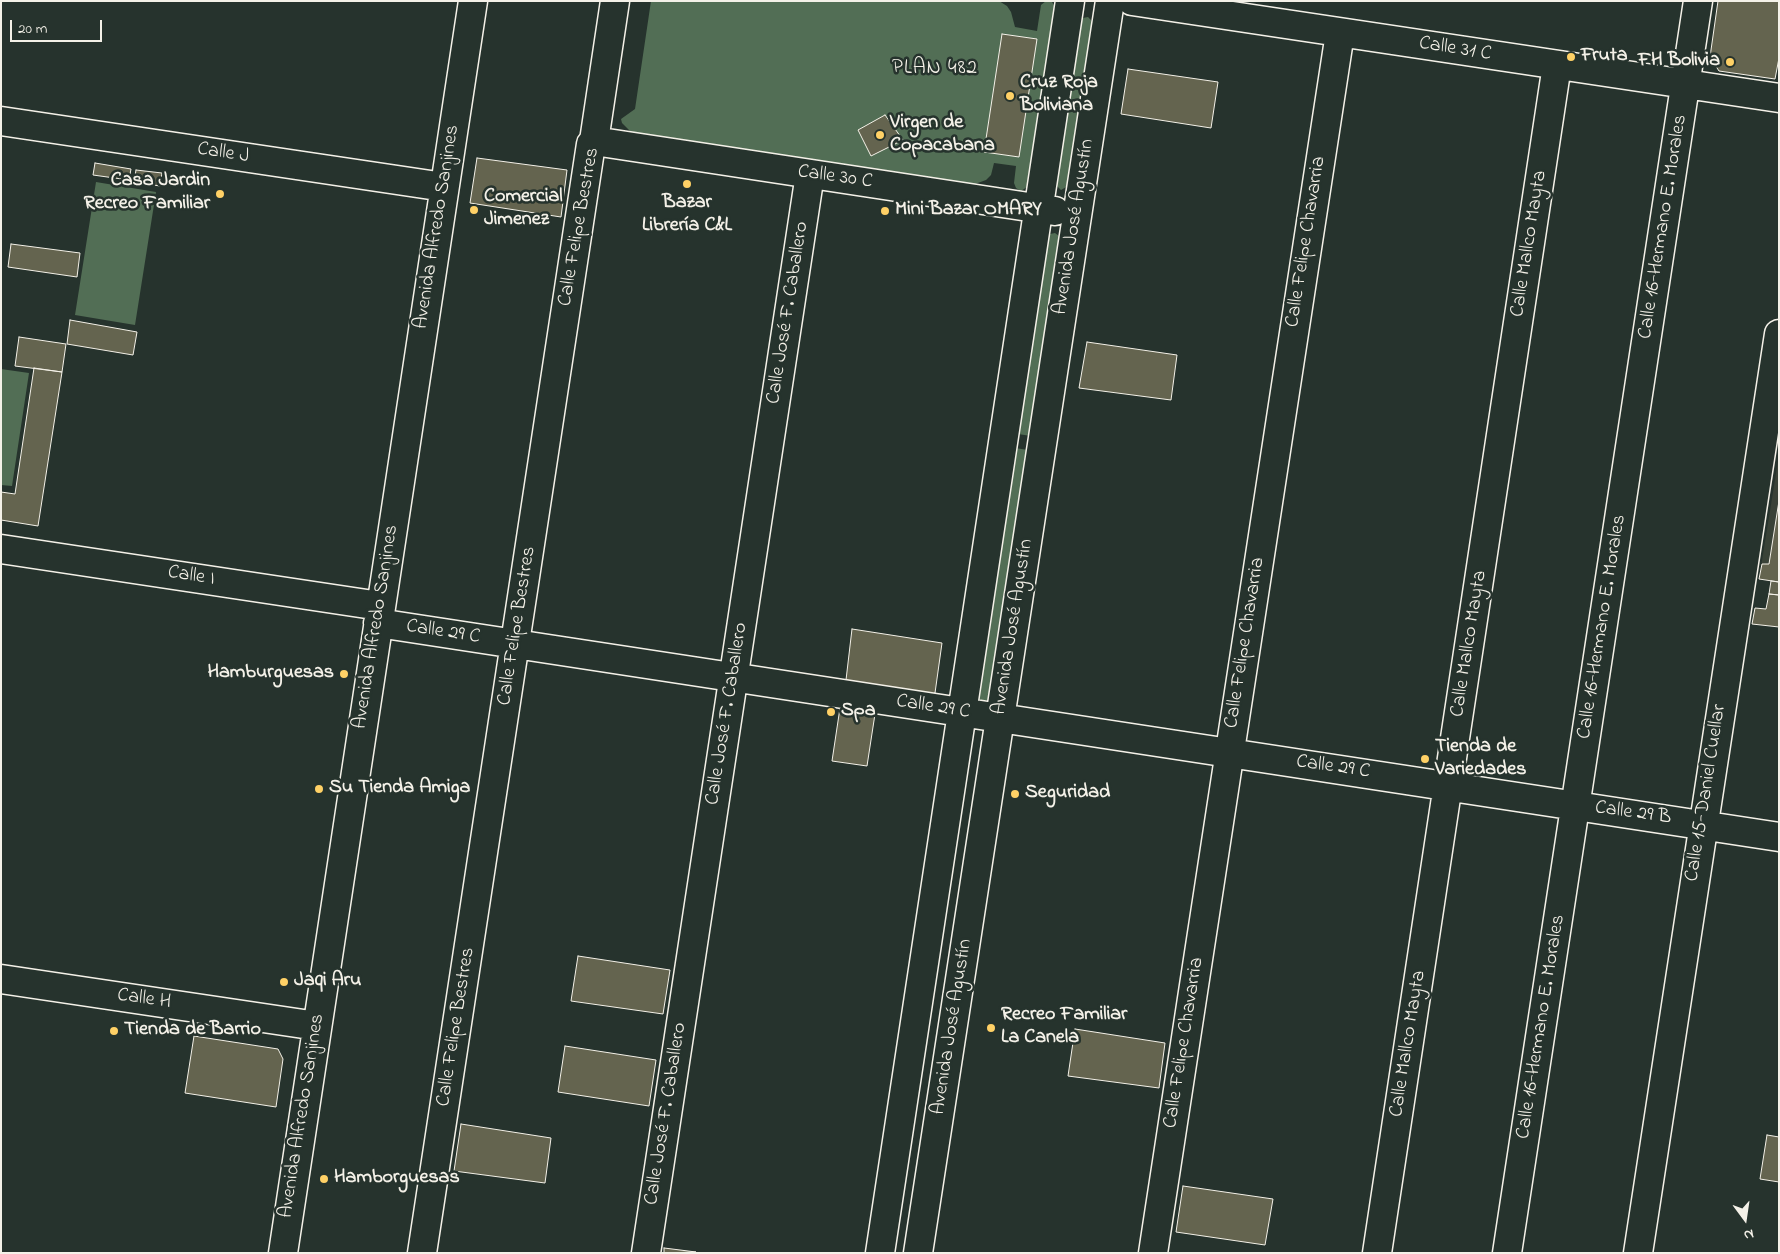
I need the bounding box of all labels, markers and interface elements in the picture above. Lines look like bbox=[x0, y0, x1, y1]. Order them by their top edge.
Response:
scale bar bbox=[12, 10, 105, 42]
text: 20 m bbox=[18, 18, 47, 40]
street label: Calle 31 C bbox=[1417, 32, 1493, 68]
place label: Fruta bbox=[1581, 45, 1627, 69]
place label: FH Bolivia bbox=[1638, 50, 1720, 74]
marker: Fruta bbox=[1565, 51, 1577, 63]
marker: FH Bolivia bbox=[1724, 56, 1736, 68]
district label: PLAN 482 bbox=[891, 57, 979, 83]
place label: Cruz Roja Boliviana bbox=[1020, 72, 1098, 119]
marker: Cruz Roja Boliviana bbox=[1004, 90, 1016, 102]
place label: Virgen de Copacabana bbox=[890, 112, 995, 159]
street label: Calle 16-Hermano E. Morales bbox=[1634, 113, 1694, 341]
street label: Avenida Alfredo Sanjines bbox=[410, 123, 466, 331]
marker: Virgen de Copacabana bbox=[874, 129, 886, 141]
street label: Avenida José Agustín bbox=[1049, 137, 1101, 317]
street label: Calle J bbox=[195, 138, 251, 170]
street label: Calle Felipe Bestres bbox=[554, 146, 606, 308]
street label: Calle Felipe Chavarria bbox=[1282, 155, 1332, 329]
street label: Calle 30 C bbox=[796, 161, 874, 195]
street label: Calle Mallco Mayta bbox=[1507, 169, 1553, 319]
place label: Casa Jardin Recreo Familiar bbox=[84, 170, 210, 217]
marker: Bazar Librería C&L bbox=[681, 178, 693, 190]
place label: Comercial Jimenez bbox=[484, 186, 563, 233]
marker: Casa Jardin Recreo Familiar bbox=[214, 188, 226, 200]
place label: Bazar Librería C&L bbox=[642, 192, 732, 239]
place label: Mini Bazar OMARY bbox=[895, 199, 1042, 223]
marker: Comercial Jimenez bbox=[468, 204, 480, 216]
marker: Mini Bazar OMARY bbox=[879, 205, 891, 217]
street label: Calle José F. Caballero bbox=[763, 220, 815, 406]
street label: Calle 16-Hermano E. Morales bbox=[1573, 513, 1633, 741]
street label: Avenida Alfredo Sanjines bbox=[349, 523, 405, 731]
street label: Avenida José Agustín bbox=[988, 537, 1040, 717]
street label: Calle Felipe Bestres bbox=[494, 545, 542, 707]
street label: Calle Felipe Chavarria bbox=[1221, 556, 1271, 730]
street label: Calle I bbox=[166, 561, 216, 593]
street label: Calle Mallco Mayta bbox=[1447, 569, 1493, 719]
street label: Calle 29 C bbox=[404, 615, 482, 651]
street label: Calle José F. Caballero bbox=[702, 621, 754, 807]
place label: Hamburguesas bbox=[207, 662, 334, 686]
marker: Hamburguesas bbox=[338, 668, 350, 680]
street label: Calle 29 C bbox=[894, 690, 972, 726]
place label: Spa bbox=[841, 700, 876, 724]
street label: Calle 15-Daniel Cuellar bbox=[1681, 703, 1733, 883]
marker: Spa bbox=[825, 706, 837, 718]
place label: Tienda de Variedades bbox=[1435, 736, 1526, 783]
street label: Calle 29 C bbox=[1294, 751, 1372, 785]
marker: Tienda de Variedades bbox=[1419, 753, 1431, 765]
place label: Su Tienda Amiga bbox=[329, 777, 470, 801]
place label: Seguridad bbox=[1025, 782, 1110, 806]
marker: Su Tienda Amiga bbox=[313, 783, 325, 795]
marker: Seguridad bbox=[1009, 788, 1021, 800]
street label: Calle 29 B bbox=[1593, 797, 1673, 831]
street label: Calle 16-Hermano E. Morales bbox=[1512, 913, 1572, 1141]
street label: Avenida José Agustín bbox=[927, 937, 979, 1117]
street label: Calle Felipe Bestres bbox=[433, 946, 481, 1108]
street label: Calle Felipe Chavarria bbox=[1160, 956, 1210, 1130]
street label: Calle Mallco Mayta bbox=[1386, 969, 1432, 1119]
place label: Jaqi Aru bbox=[294, 970, 361, 994]
marker: Jaqi Aru bbox=[278, 976, 290, 988]
street label: Calle H bbox=[116, 984, 172, 1016]
place label: Recreo Familiar La Canela bbox=[1001, 1004, 1127, 1051]
street label: Avenida Alfredo Sanjines bbox=[275, 1012, 331, 1220]
place label: Tienda de Barrio bbox=[124, 1019, 261, 1043]
street label: Calle José F. Caballero bbox=[641, 1021, 693, 1207]
marker: Recreo Familiar La Canela bbox=[985, 1022, 997, 1034]
marker: Tienda de Barrio bbox=[108, 1025, 120, 1037]
place label: Hamborguesas bbox=[334, 1167, 460, 1191]
marker: Hamborguesas bbox=[318, 1173, 330, 1185]
north arrow bbox=[1720, 1194, 1770, 1244]
text: N bbox=[1742, 1223, 1756, 1245]

